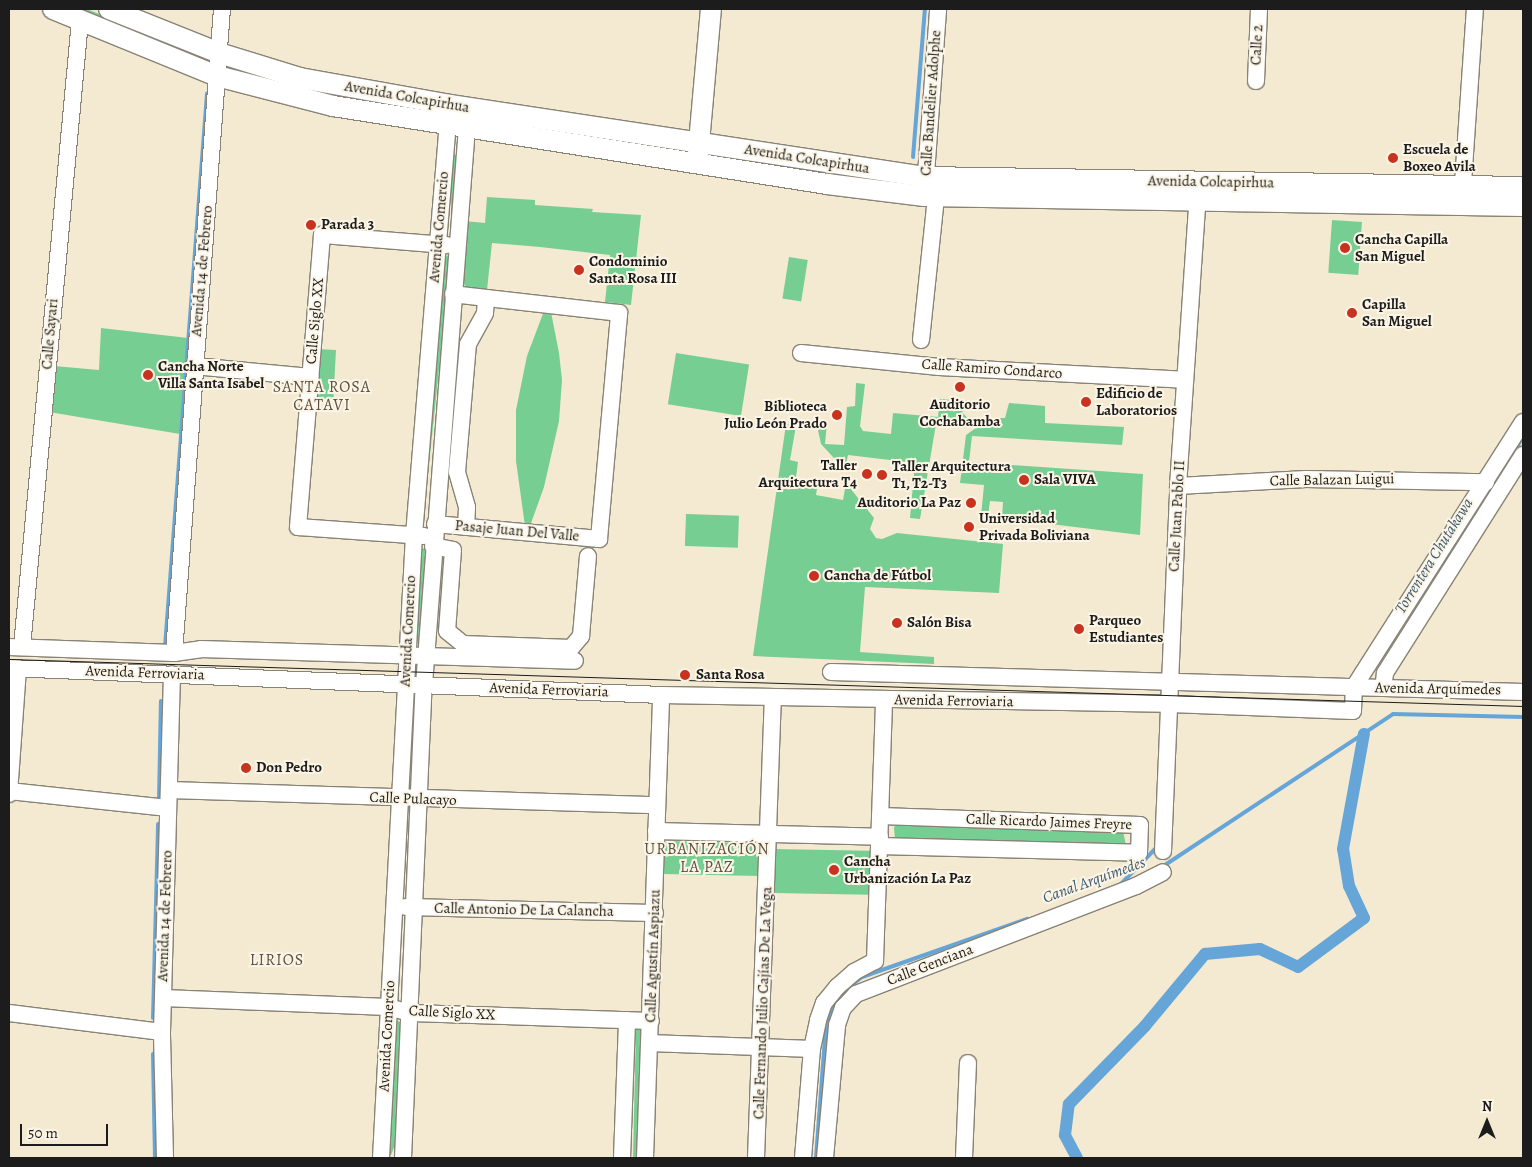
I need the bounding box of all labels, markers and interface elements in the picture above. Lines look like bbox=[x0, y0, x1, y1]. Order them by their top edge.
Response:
street label: Calle 2 bbox=[1247, 24, 1267, 66]
street label: Calle Bandelier Adolphe bbox=[917, 30, 945, 176]
street label: Avenida Colcapirhua bbox=[343, 77, 471, 117]
street label: Avenida Colcapirhua bbox=[743, 140, 871, 178]
place label: Escuela de Boxeo Avila bbox=[1403, 140, 1476, 175]
marker: Escuela de Boxeo Avila bbox=[1387, 152, 1399, 164]
street label: Avenida Comercio bbox=[425, 171, 453, 283]
street label: Avenida Colcapirhua bbox=[1148, 172, 1274, 192]
street label: Avenida 14 de Febrero bbox=[187, 205, 217, 337]
place label: Parada 3 bbox=[321, 216, 374, 234]
marker: Parada 3 bbox=[305, 219, 317, 231]
place label: Cancha Capilla San Miguel bbox=[1355, 230, 1448, 265]
marker: Cancha Capilla San Miguel bbox=[1339, 242, 1351, 254]
place label: Condominio Santa Rosa III bbox=[589, 252, 677, 287]
marker: Condominio Santa Rosa III bbox=[573, 264, 585, 276]
street label: Calle Siglo XX bbox=[302, 277, 328, 365]
place label: Capilla San Miguel bbox=[1362, 295, 1432, 330]
street label: Calle Sayari bbox=[38, 298, 62, 370]
marker: Capilla San Miguel bbox=[1346, 307, 1358, 319]
street label: Calle Ramiro Condarco bbox=[921, 355, 1063, 383]
place label: Cancha Norte Villa Santa Isabel bbox=[158, 357, 264, 392]
marker: Cancha Norte Villa Santa Isabel bbox=[142, 369, 154, 381]
district label: SANTA ROSA CATAVI bbox=[272, 377, 372, 415]
marker: Auditorio Cochabamba bbox=[954, 381, 966, 393]
place label: Edificio de Laboratorios bbox=[1096, 384, 1177, 419]
place label: Auditorio Cochabamba bbox=[920, 395, 1000, 430]
marker: Edificio de Laboratorios bbox=[1080, 396, 1092, 408]
place label: Biblioteca Julio León Prado bbox=[724, 397, 827, 432]
marker: Biblioteca Julio León Prado bbox=[831, 409, 843, 421]
place label: Taller Arquitectura T4 bbox=[759, 456, 857, 491]
place label: Taller Arquitectura T1, T2-T3 bbox=[892, 457, 1011, 492]
street label: Calle Juan Pablo II bbox=[1165, 460, 1189, 572]
marker: Taller Arquitectura T4 bbox=[861, 468, 873, 480]
marker: Taller Arquitectura T1, T2-T3 bbox=[876, 469, 888, 481]
street label: Calle Balazan Luigui bbox=[1269, 470, 1395, 490]
place label: Sala VIVA bbox=[1034, 471, 1096, 489]
marker: Sala VIVA bbox=[1018, 474, 1030, 486]
place label: Auditorio La Paz bbox=[857, 494, 961, 512]
water label: Torrentera Chutakawa bbox=[1391, 495, 1477, 617]
marker: Auditorio La Paz bbox=[965, 497, 977, 509]
place label: Universidad Privada Boliviana bbox=[979, 509, 1090, 544]
street label: Pasaje Juan Del Valle bbox=[454, 517, 580, 545]
marker: Universidad Privada Boliviana bbox=[963, 521, 975, 533]
place label: Cancha de Fútbol bbox=[824, 567, 931, 585]
marker: Cancha de Fútbol bbox=[808, 570, 820, 582]
street label: Avenida Comercio bbox=[396, 575, 420, 687]
place label: Parqueo Estudiantes bbox=[1089, 611, 1163, 646]
place label: Salón Bisa bbox=[907, 614, 972, 632]
marker: Salón Bisa bbox=[891, 617, 903, 629]
marker: Parqueo Estudiantes bbox=[1073, 623, 1085, 635]
street label: Avenida Ferroviaria bbox=[85, 662, 205, 684]
place label: Santa Rosa bbox=[696, 666, 765, 684]
marker: Santa Rosa bbox=[678, 668, 692, 682]
street label: Avenida Ferroviaria bbox=[489, 679, 609, 701]
street label: Avenida Arquímedes bbox=[1375, 679, 1501, 699]
street label: Avenida Ferroviaria bbox=[894, 691, 1014, 711]
place label: Don Pedro bbox=[256, 759, 322, 777]
marker: Don Pedro bbox=[240, 762, 252, 774]
street label: Calle Pulacayo bbox=[369, 788, 457, 810]
street label: Calle Ricardo Jaimes Freyre bbox=[965, 810, 1133, 834]
district label: URBANIZACIÓN LA PAZ bbox=[643, 839, 771, 877]
street label: Avenida 14 de Febrero bbox=[154, 850, 176, 982]
place label: Cancha Urbanización La Paz bbox=[844, 852, 971, 887]
water label: Canal Arquímedes bbox=[1040, 853, 1148, 907]
marker: Cancha Urbanización La Paz bbox=[828, 864, 840, 876]
street label: Calle Fernando Julio Cajías De La Vega bbox=[750, 886, 776, 1120]
street label: Calle Agustín Aspiazu bbox=[642, 889, 664, 1023]
street label: Calle Antonio De La Calancha bbox=[434, 899, 614, 921]
street label: Calle Genciana bbox=[884, 940, 976, 990]
district label: LIRIOS bbox=[249, 950, 305, 970]
street label: Avenida Comercio bbox=[375, 980, 399, 1092]
street label: Calle Siglo XX bbox=[408, 1002, 496, 1024]
north arrow bbox=[1462, 1097, 1512, 1147]
text: N bbox=[1482, 1097, 1492, 1116]
scale bar bbox=[22, 1114, 110, 1146]
text: 50 m bbox=[28, 1123, 58, 1143]

